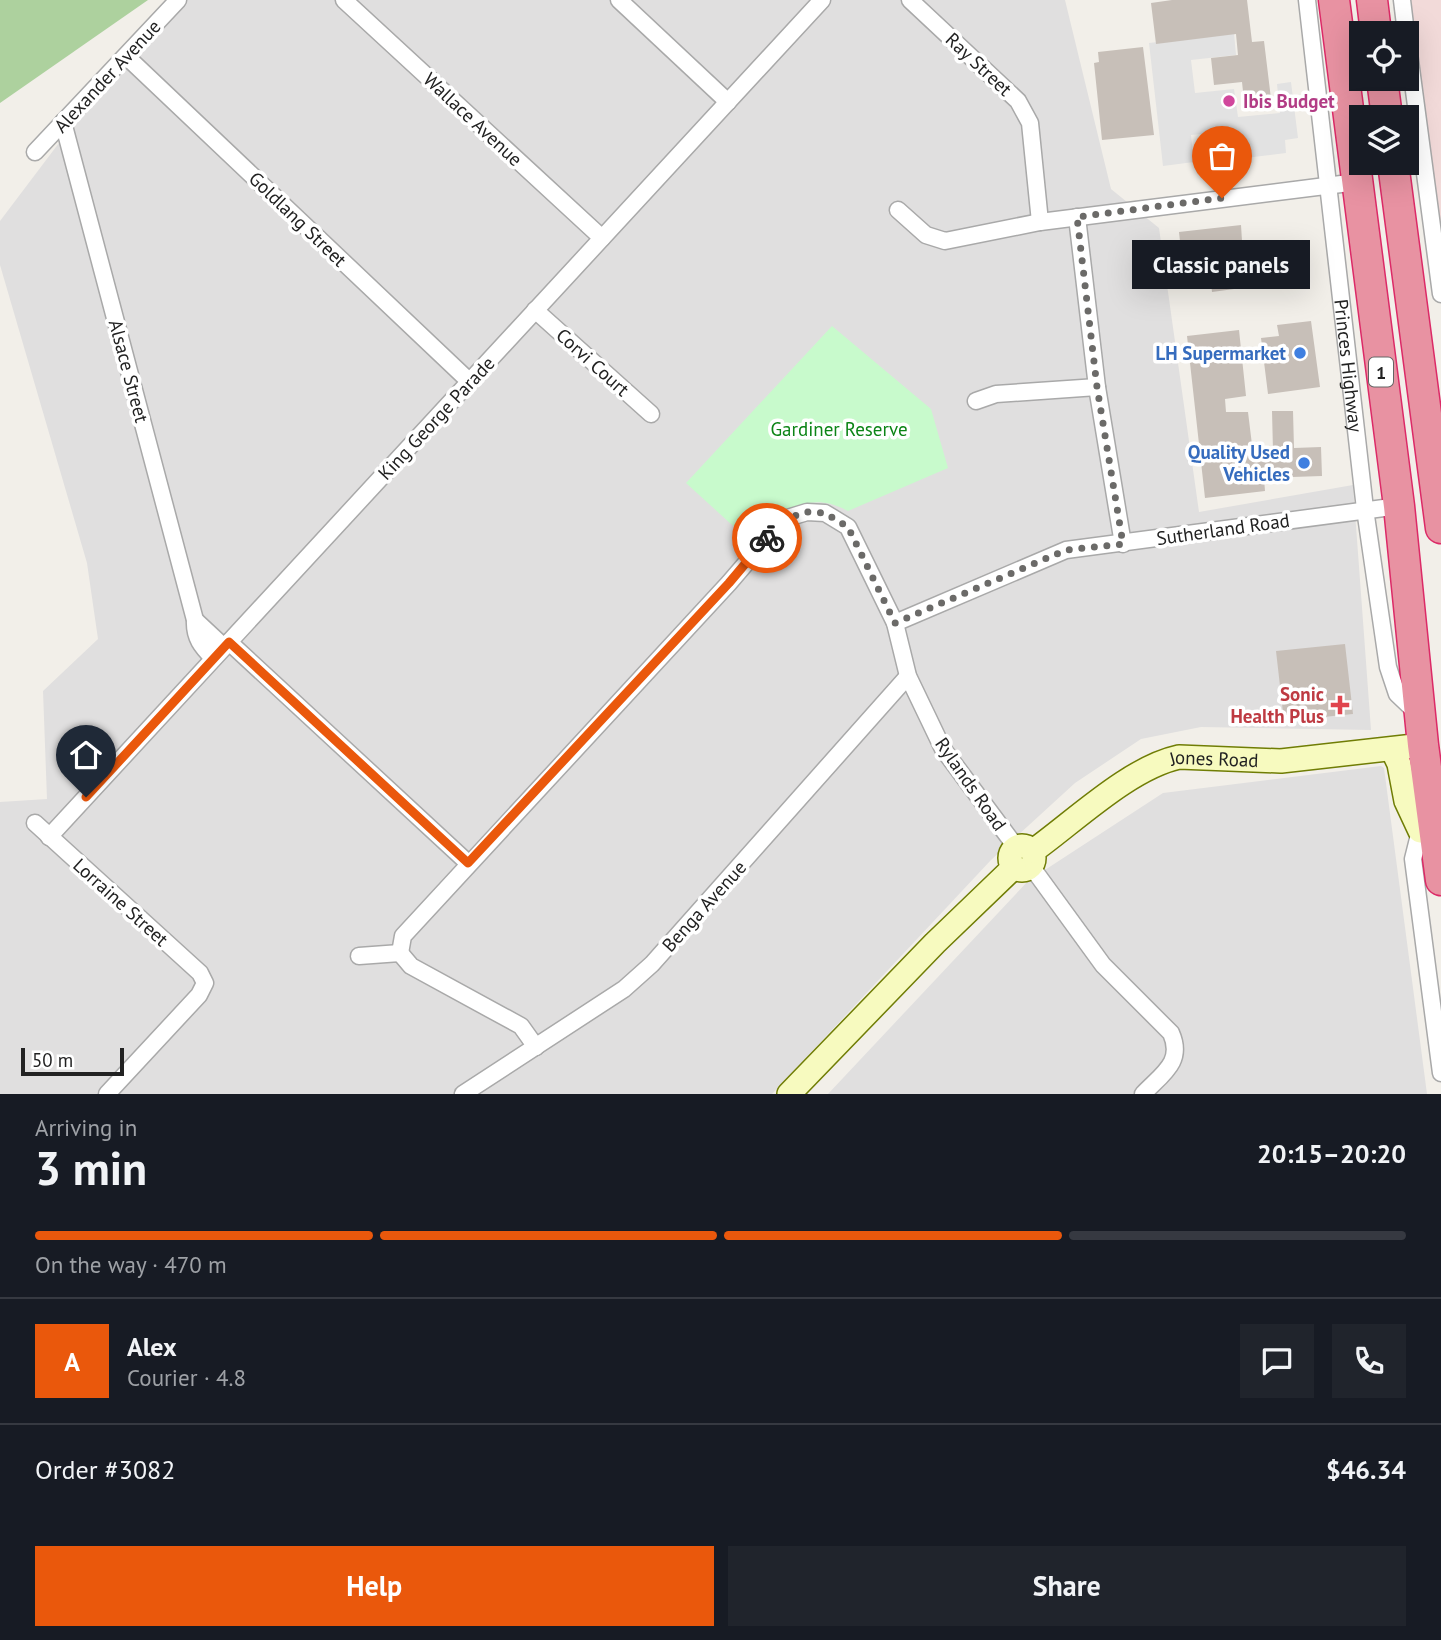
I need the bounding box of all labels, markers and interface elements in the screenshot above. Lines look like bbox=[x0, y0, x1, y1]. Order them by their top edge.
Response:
street label: Alexander Avenue bbox=[49, 15, 165, 137]
map controls bbox=[1349, 21, 1419, 175]
button: locate bbox=[1349, 21, 1419, 91]
street label: Ray Street bbox=[941, 27, 1018, 101]
street label: Wallace Avenue bbox=[419, 67, 527, 171]
place label: Ibis Budget bbox=[1243, 89, 1335, 113]
marker: Ibis Budget bbox=[1221, 93, 1237, 109]
button: layers bbox=[1349, 105, 1419, 175]
pin bbox=[1192, 126, 1252, 198]
icon: bag bbox=[1203, 137, 1241, 175]
street label: Goldlang Street bbox=[244, 166, 352, 272]
callout: Classic panels bbox=[1133, 240, 1311, 289]
text: Classic panels bbox=[1153, 250, 1289, 279]
street label: Princes Highway bbox=[1329, 298, 1368, 433]
street label: Alsace Street bbox=[104, 317, 154, 426]
street label: Corvi Court bbox=[551, 323, 635, 401]
place label: LH Supermarket bbox=[1155, 341, 1286, 365]
marker: LH Supermarket bbox=[1292, 345, 1308, 361]
street label: King George Parade bbox=[373, 351, 499, 485]
road number: 1 bbox=[1369, 358, 1393, 386]
park label: Gardiner Reserve bbox=[770, 417, 908, 441]
place label: Quality Used Vehicles bbox=[1188, 440, 1290, 486]
marker: Quality Used Vehicles bbox=[1296, 455, 1312, 471]
courier bbox=[732, 503, 802, 573]
street label: Sutherland Road bbox=[1155, 508, 1291, 550]
icon: bike bbox=[748, 519, 786, 557]
place label: Sonic Health Plus bbox=[1230, 682, 1324, 728]
marker: Sonic Health Plus bbox=[1330, 695, 1350, 715]
pin bbox=[56, 725, 116, 797]
street label: Rylands Road bbox=[930, 733, 1012, 835]
icon: home bbox=[67, 736, 105, 774]
street label: Jones Road bbox=[1166, 745, 1259, 772]
street label: Lorraine Street bbox=[68, 853, 174, 951]
street label: Benga Avenue bbox=[657, 855, 751, 957]
scale bar bbox=[21, 1045, 124, 1077]
text: 50 m bbox=[32, 1048, 73, 1072]
text: Arriving in bbox=[35, 1113, 137, 1142]
text: 20:15–20:20 bbox=[1257, 1137, 1406, 1170]
text: 3 min bbox=[35, 1138, 147, 1198]
text: On the way · 470 m bbox=[35, 1250, 227, 1279]
button: chat bbox=[1240, 1324, 1314, 1398]
button: phone bbox=[1332, 1324, 1406, 1398]
text: Alex bbox=[127, 1330, 177, 1363]
text: A bbox=[64, 1345, 80, 1378]
text: Courier · 4.8 bbox=[127, 1363, 246, 1392]
text: Order #3082 bbox=[35, 1453, 175, 1486]
text: $46.34 bbox=[1326, 1453, 1406, 1486]
button: Help bbox=[35, 1546, 714, 1626]
button: Share bbox=[728, 1546, 1406, 1626]

